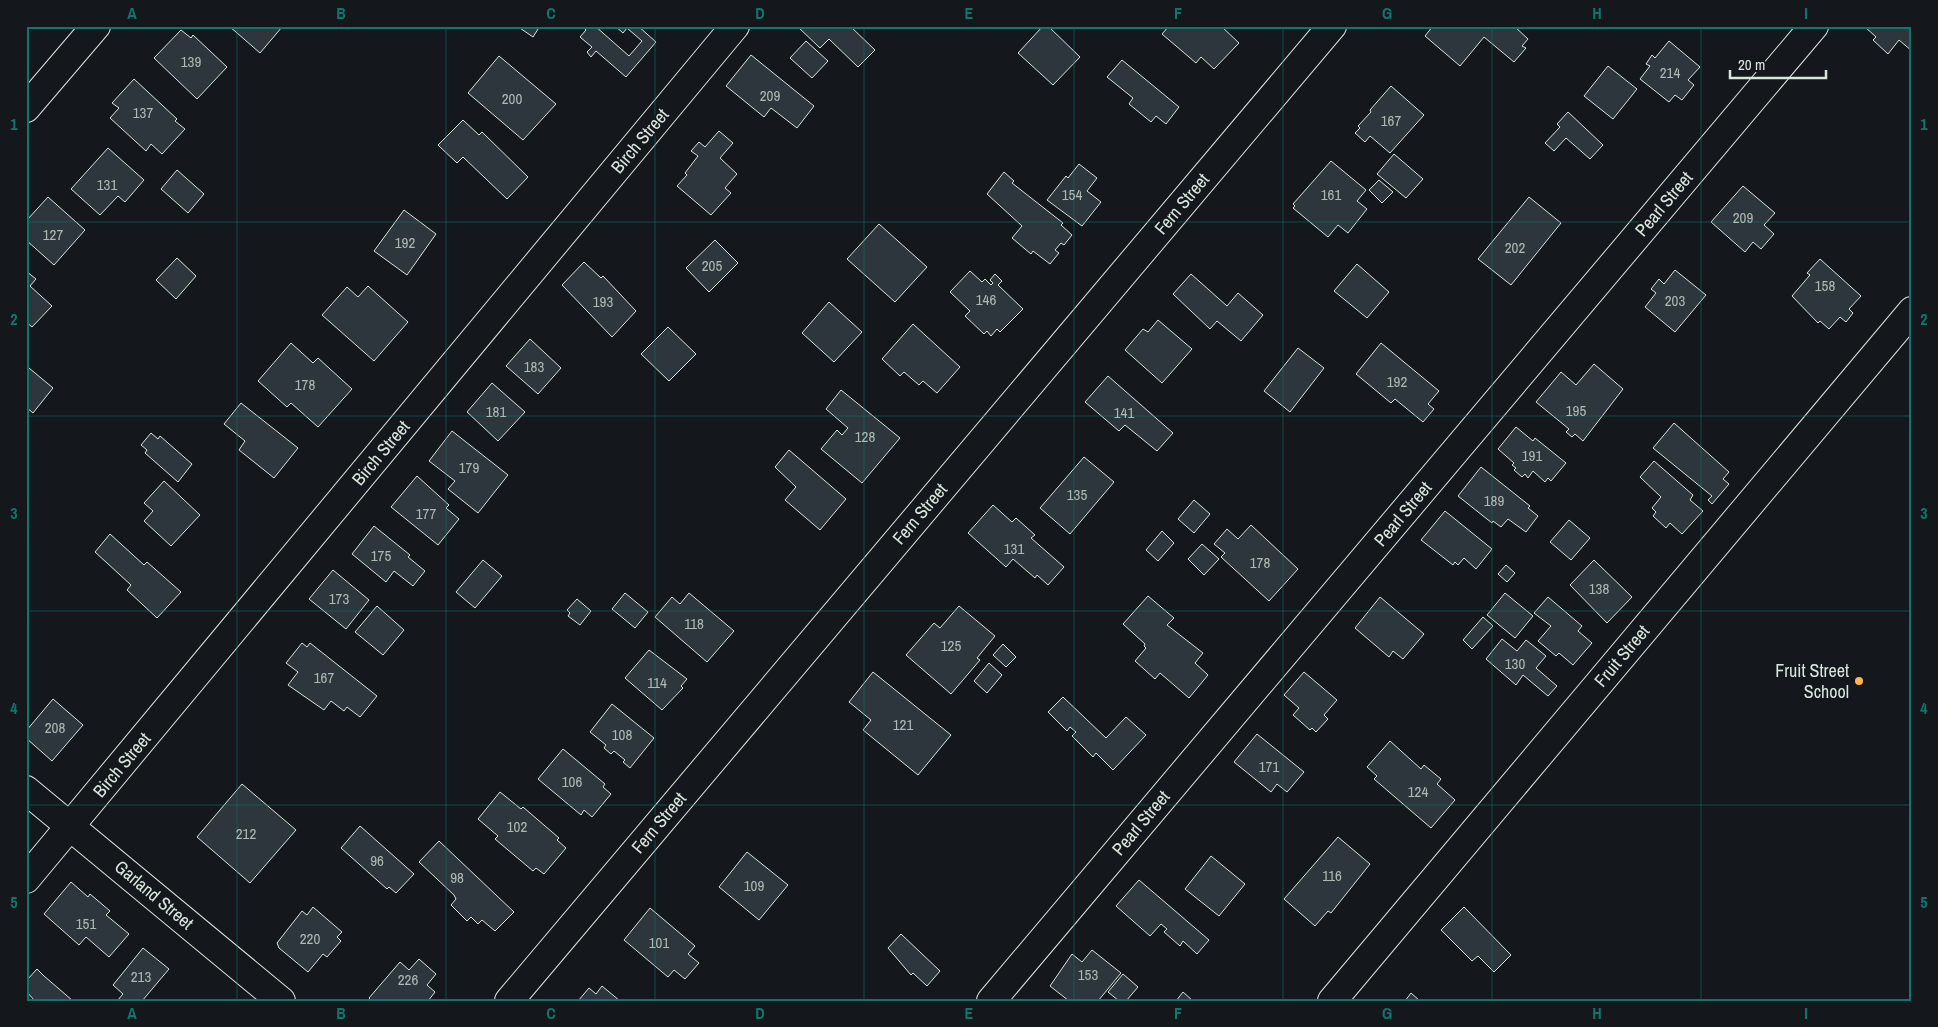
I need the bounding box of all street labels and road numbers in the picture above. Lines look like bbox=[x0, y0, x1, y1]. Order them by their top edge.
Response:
street label: Birch Street bbox=[605, 103, 674, 179]
street label: Pearl Street bbox=[1629, 166, 1698, 242]
street label: Fern Street bbox=[1149, 168, 1215, 240]
street label: Birch Street bbox=[346, 415, 415, 491]
street label: Pearl Street bbox=[1368, 476, 1437, 552]
street label: Fern Street bbox=[887, 478, 953, 550]
street label: Fruit Street bbox=[1588, 619, 1655, 692]
street label: Birch Street bbox=[87, 727, 156, 803]
street label: Pearl Street bbox=[1106, 785, 1175, 861]
street label: Fern Street bbox=[626, 787, 692, 859]
street label: Garland Street bbox=[110, 854, 199, 935]

